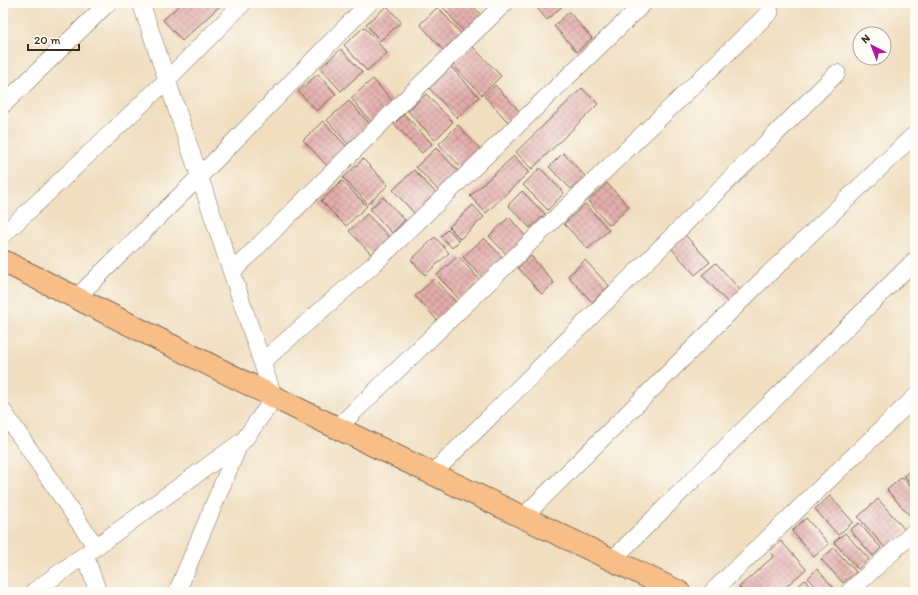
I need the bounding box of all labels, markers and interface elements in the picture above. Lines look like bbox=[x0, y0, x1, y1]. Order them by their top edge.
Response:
scale bar bbox=[28, 26, 79, 52]
north arrow bbox=[852, 26, 892, 66]
text: N bbox=[859, 32, 873, 46]
text: 20 m bbox=[34, 33, 61, 47]

